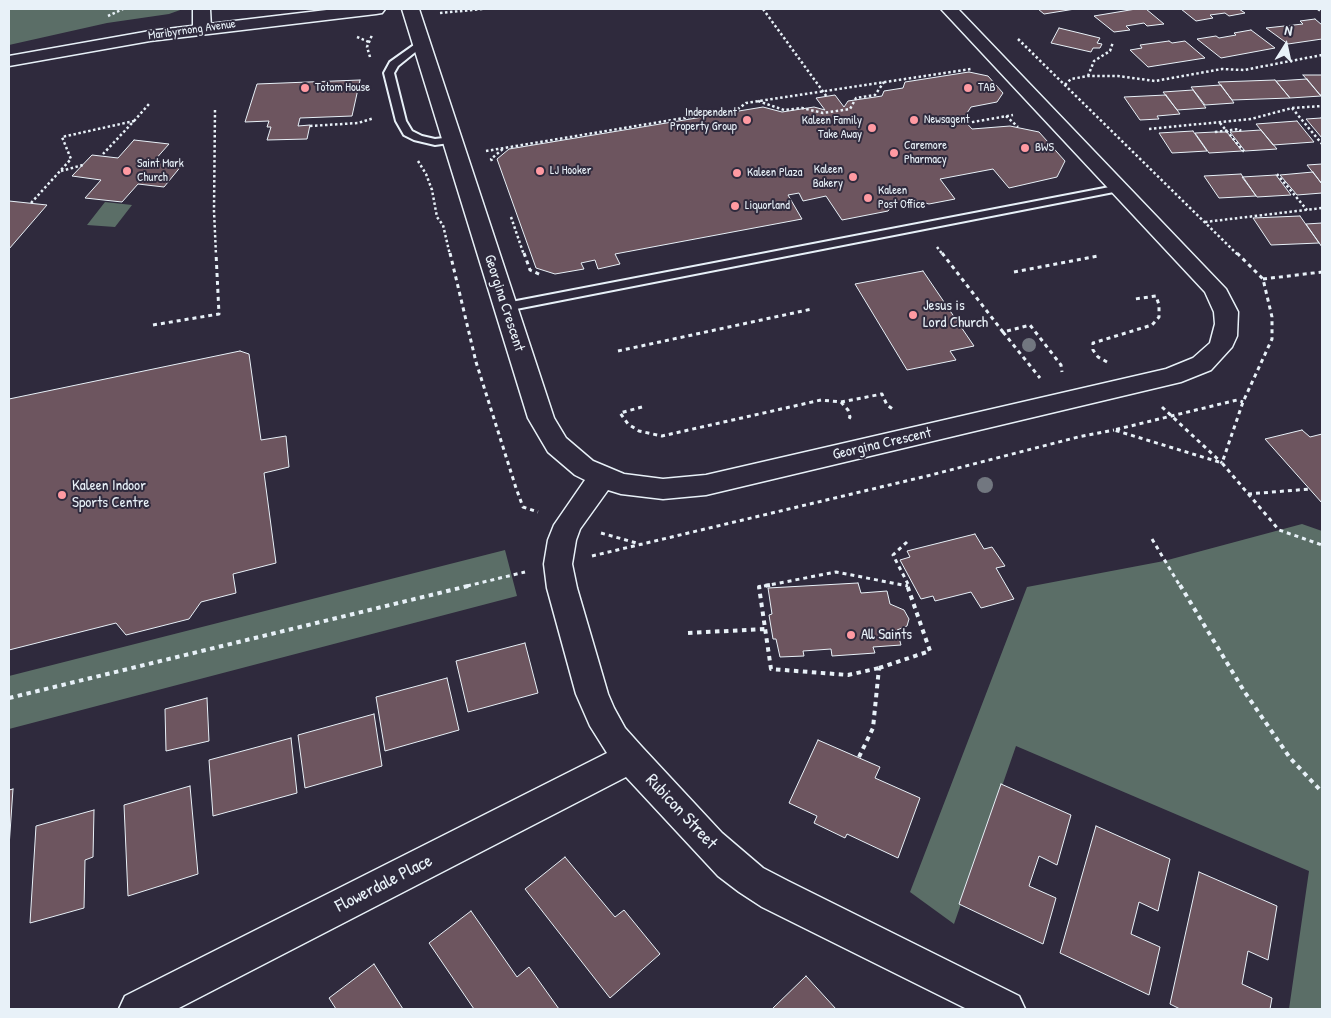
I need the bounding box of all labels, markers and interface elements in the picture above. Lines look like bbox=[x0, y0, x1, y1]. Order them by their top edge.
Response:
street label: Maribyrnong Avenue bbox=[147, 17, 237, 43]
north arrow bbox=[1261, 20, 1311, 70]
text: N bbox=[1283, 20, 1294, 40]
place label: Totom House bbox=[315, 81, 370, 95]
place label: TAB bbox=[978, 81, 996, 95]
marker: Totom House bbox=[299, 82, 311, 94]
marker: TAB bbox=[962, 82, 974, 94]
place label: Independent Property Group bbox=[670, 106, 737, 134]
place label: Newsagent bbox=[924, 113, 970, 127]
marker: Independent Property Group bbox=[741, 114, 753, 126]
place label: Kaleen Family Take Away bbox=[802, 114, 862, 142]
marker: Newsagent bbox=[908, 114, 920, 126]
marker: Kaleen Family Take Away bbox=[866, 122, 878, 134]
place label: Caremore Pharmacy bbox=[904, 139, 947, 167]
place label: BWS bbox=[1035, 141, 1054, 155]
marker: BWS bbox=[1019, 142, 1031, 154]
marker: Caremore Pharmacy bbox=[888, 147, 900, 159]
place label: Saint Mark Church bbox=[137, 157, 184, 185]
place label: Kaleen Bakery bbox=[813, 163, 843, 191]
place label: LJ Hooker bbox=[550, 164, 591, 178]
marker: Saint Mark Church bbox=[121, 165, 133, 177]
marker: LJ Hooker bbox=[534, 165, 546, 177]
place label: Kaleen Plaza bbox=[747, 166, 802, 180]
marker: Kaleen Plaza bbox=[731, 167, 743, 179]
marker: Kaleen Bakery bbox=[847, 171, 859, 183]
place label: Kaleen Post Office bbox=[878, 184, 925, 212]
marker: Kaleen Post Office bbox=[862, 192, 874, 204]
place label: Liquorland bbox=[745, 199, 790, 213]
marker: Liquorland bbox=[729, 200, 741, 212]
street label: Georgina Crescent bbox=[480, 252, 528, 354]
place label: Jesus is Lord Church bbox=[923, 297, 988, 332]
marker: Jesus is Lord Church bbox=[907, 309, 919, 321]
street label: Georgina Crescent bbox=[831, 424, 933, 464]
place label: Kaleen Indoor Sports Centre bbox=[72, 477, 149, 512]
marker: Kaleen Indoor Sports Centre bbox=[56, 489, 68, 501]
place label: All Saints bbox=[861, 626, 912, 644]
marker: All Saints bbox=[845, 629, 857, 641]
street label: Rubicon Street bbox=[641, 770, 721, 854]
street label: Flowerdale Place bbox=[332, 850, 436, 918]

